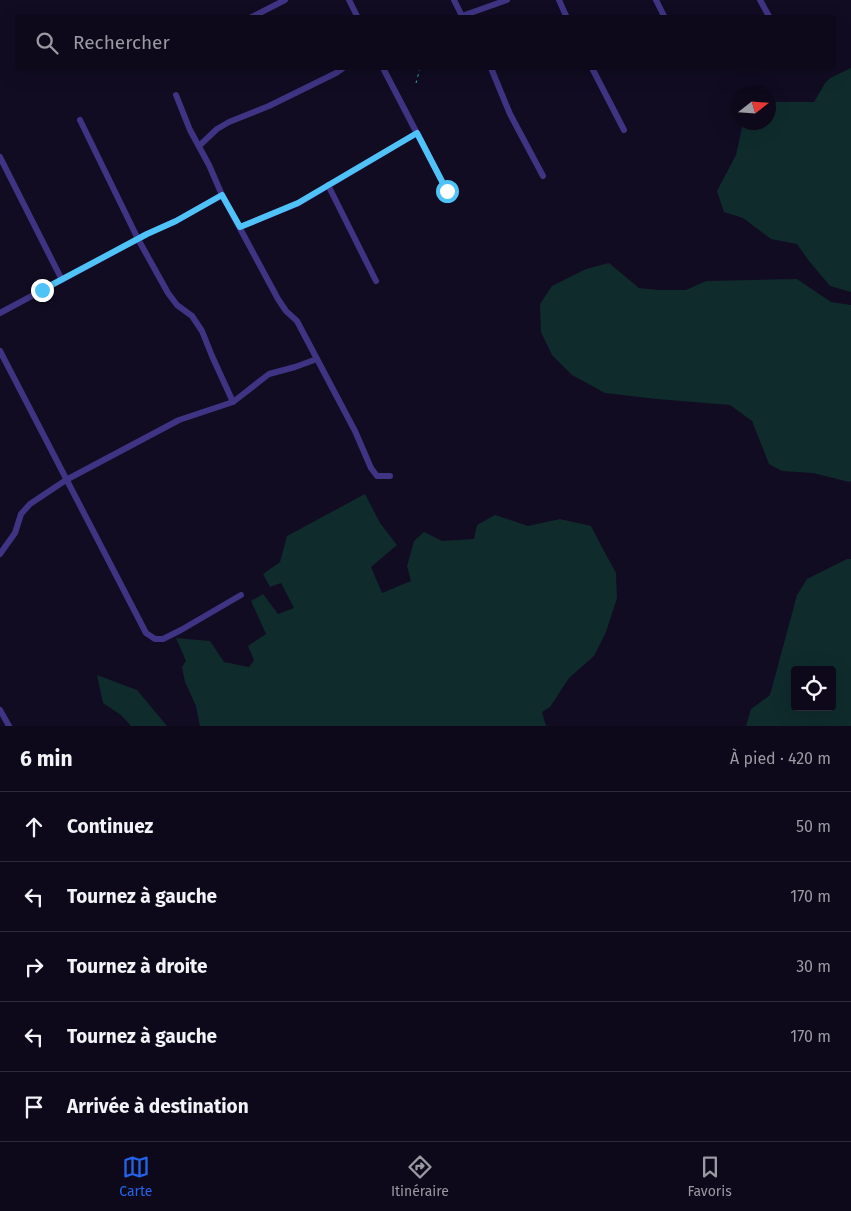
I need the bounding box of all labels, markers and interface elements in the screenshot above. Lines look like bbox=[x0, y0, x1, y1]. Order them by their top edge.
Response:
search box bbox=[15, 15, 836, 70]
icon: search bbox=[33, 29, 61, 57]
text: Rechercher bbox=[73, 31, 170, 54]
north arrow bbox=[731, 85, 776, 130]
route start bbox=[436, 180, 459, 203]
route end bbox=[31, 279, 54, 302]
map controls bbox=[791, 666, 836, 711]
button: locate bbox=[791, 666, 836, 711]
text: 6 min bbox=[20, 746, 73, 772]
text: À pied · 420 m bbox=[730, 749, 831, 768]
icon: ahead bbox=[20, 813, 48, 841]
text: Continuez bbox=[67, 815, 153, 838]
text: 50 m bbox=[796, 817, 831, 836]
icon: left bbox=[20, 883, 48, 911]
text: Tournez à gauche bbox=[67, 885, 217, 908]
text: 170 m bbox=[790, 887, 831, 906]
icon: right bbox=[20, 953, 48, 981]
text: Tournez à droite bbox=[67, 955, 208, 978]
text: 30 m bbox=[796, 957, 831, 976]
icon: left bbox=[20, 1023, 48, 1051]
text: Tournez à gauche bbox=[67, 1025, 217, 1048]
text: 170 m bbox=[790, 1027, 831, 1046]
icon: arrive bbox=[20, 1093, 48, 1121]
text: Arrivée à destination bbox=[67, 1095, 249, 1118]
tab: Carte bbox=[119, 1153, 152, 1200]
tab: Itinéraire bbox=[391, 1153, 449, 1200]
tab: Favoris bbox=[687, 1153, 732, 1200]

